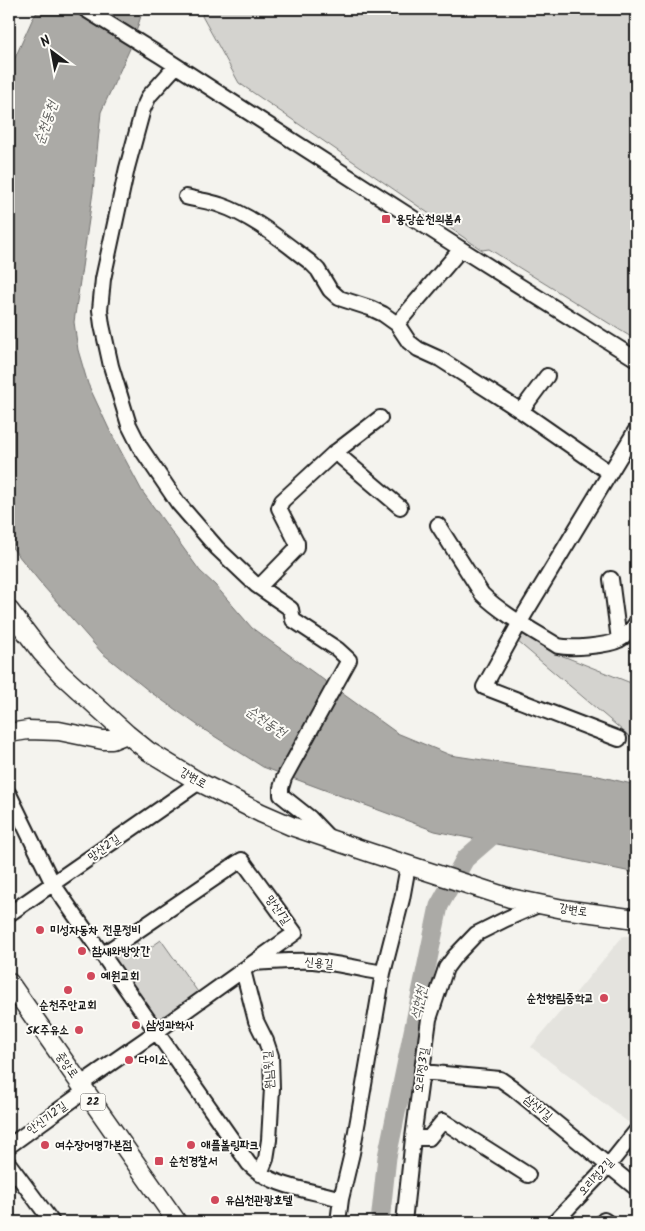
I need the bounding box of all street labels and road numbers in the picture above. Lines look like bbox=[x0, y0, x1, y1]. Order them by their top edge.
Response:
street label: 강변로 bbox=[176, 763, 210, 793]
street label: 망산2길 bbox=[84, 830, 124, 866]
street label: 망산1길 bbox=[261, 891, 296, 929]
street label: 강변로 bbox=[557, 898, 589, 922]
street label: 신용길 bbox=[304, 952, 335, 974]
street label: 오리정3길 bbox=[409, 1046, 435, 1094]
street label: 중앙로 bbox=[51, 1048, 83, 1082]
street label: 원님윗길 bbox=[258, 1050, 280, 1090]
street label: 삼산1길 bbox=[519, 1090, 557, 1126]
road number: 22 bbox=[80, 1094, 106, 1110]
street label: 안신기2길 bbox=[23, 1097, 71, 1139]
street label: 오리정2길 bbox=[574, 1153, 619, 1200]

